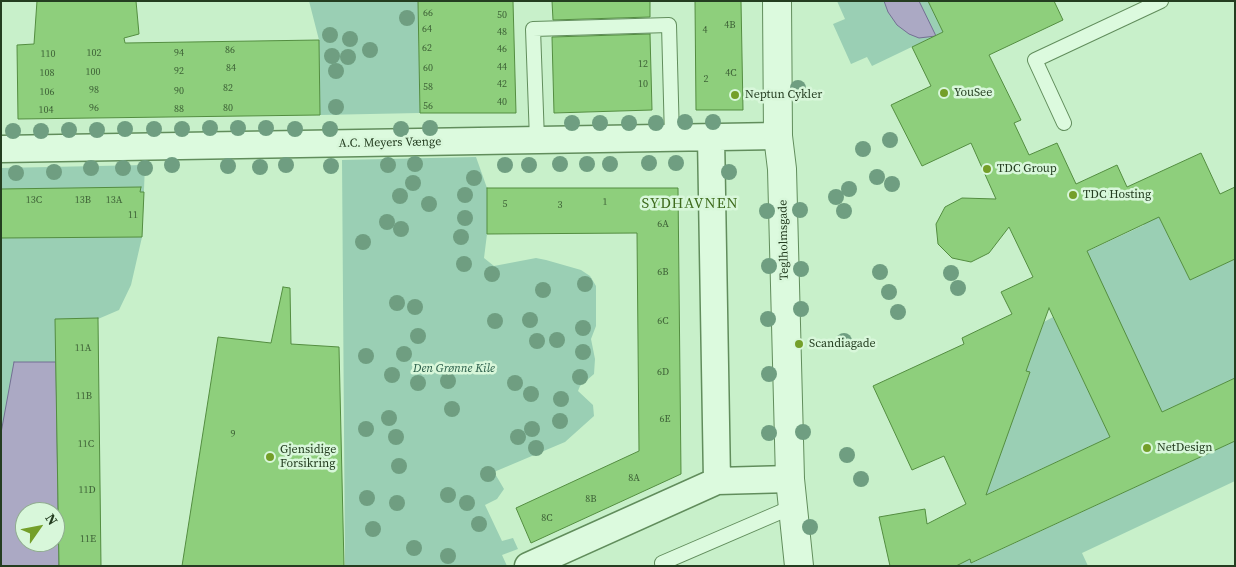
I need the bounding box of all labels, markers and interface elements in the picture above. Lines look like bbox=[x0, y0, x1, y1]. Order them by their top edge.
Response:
house number: 66 bbox=[423, 7, 433, 19]
house number: 50 bbox=[497, 9, 507, 21]
house number: 4B bbox=[724, 19, 736, 31]
house number: 64 bbox=[422, 23, 432, 35]
house number: 4 bbox=[703, 24, 707, 36]
house number: 48 bbox=[497, 26, 507, 38]
house number: 62 bbox=[422, 42, 432, 54]
house number: 46 bbox=[497, 43, 507, 55]
house number: 86 bbox=[225, 44, 235, 56]
house number: 102 bbox=[87, 47, 101, 59]
house number: 94 bbox=[174, 47, 184, 59]
house number: 110 bbox=[41, 48, 55, 60]
house number: 12 bbox=[638, 58, 648, 70]
house number: 44 bbox=[497, 61, 507, 73]
house number: 84 bbox=[226, 62, 236, 74]
house number: 60 bbox=[423, 62, 433, 74]
house number: 92 bbox=[174, 65, 184, 77]
house number: 100 bbox=[86, 66, 100, 78]
house number: 108 bbox=[40, 67, 54, 79]
house number: 4C bbox=[725, 67, 737, 79]
house number: 2 bbox=[704, 73, 708, 85]
house number: 42 bbox=[497, 78, 507, 90]
house number: 10 bbox=[638, 78, 648, 90]
house number: 58 bbox=[423, 81, 433, 93]
house number: 82 bbox=[223, 82, 233, 94]
house number: 98 bbox=[89, 84, 99, 96]
house number: 90 bbox=[174, 85, 184, 97]
house number: 106 bbox=[40, 86, 54, 98]
place label: YouSee bbox=[954, 86, 992, 100]
marker: YouSee bbox=[938, 87, 950, 99]
place label: Neptun Cykler bbox=[745, 88, 822, 102]
marker: Neptun Cykler bbox=[729, 89, 741, 101]
house number: 40 bbox=[497, 96, 507, 108]
house number: 56 bbox=[423, 100, 433, 112]
house number: 96 bbox=[89, 102, 99, 114]
house number: 80 bbox=[223, 102, 233, 114]
house number: 88 bbox=[174, 103, 184, 115]
house number: 104 bbox=[39, 104, 53, 116]
street label: A.C. Meyers Vænge bbox=[339, 135, 441, 151]
place label: TDC Group bbox=[997, 162, 1057, 176]
marker: TDC Group bbox=[981, 163, 993, 175]
place label: TDC Hosting bbox=[1083, 188, 1151, 202]
marker: TDC Hosting bbox=[1067, 189, 1079, 201]
house number: 13C bbox=[26, 194, 42, 206]
house number: 13B bbox=[75, 194, 91, 206]
house number: 13A bbox=[106, 194, 122, 206]
district label: SYDHAVNEN bbox=[640, 195, 740, 213]
house number: 1 bbox=[603, 196, 607, 208]
house number: 5 bbox=[503, 198, 507, 210]
house number: 3 bbox=[558, 199, 562, 211]
street label: Teglholmsgade bbox=[776, 200, 792, 280]
house number: 11 bbox=[128, 209, 138, 221]
house number: 6A bbox=[657, 218, 669, 230]
house number: 6B bbox=[657, 266, 669, 278]
house number: 6C bbox=[657, 315, 669, 327]
place label: Scandiagade bbox=[809, 337, 876, 351]
marker: Scandiagade bbox=[793, 338, 805, 350]
house number: 11A bbox=[75, 342, 91, 354]
park label: Den Grønne Kile bbox=[413, 362, 495, 376]
house number: 6D bbox=[657, 366, 669, 378]
house number: 11B bbox=[76, 390, 92, 402]
house number: 6E bbox=[659, 413, 671, 425]
house number: 9 bbox=[231, 428, 235, 440]
house number: 11C bbox=[78, 438, 94, 450]
place label: NetDesign bbox=[1157, 441, 1213, 455]
marker: NetDesign bbox=[1141, 442, 1153, 454]
place label: Gjensidige Forsikring bbox=[280, 443, 336, 471]
marker: Gjensidige Forsikring bbox=[264, 451, 276, 463]
house number: 8A bbox=[628, 472, 640, 484]
house number: 11D bbox=[78, 484, 96, 496]
house number: 8B bbox=[585, 493, 597, 505]
north arrow bbox=[15, 502, 65, 552]
text: N bbox=[41, 510, 63, 529]
house number: 8C bbox=[541, 512, 553, 524]
house number: 11E bbox=[80, 533, 96, 545]

